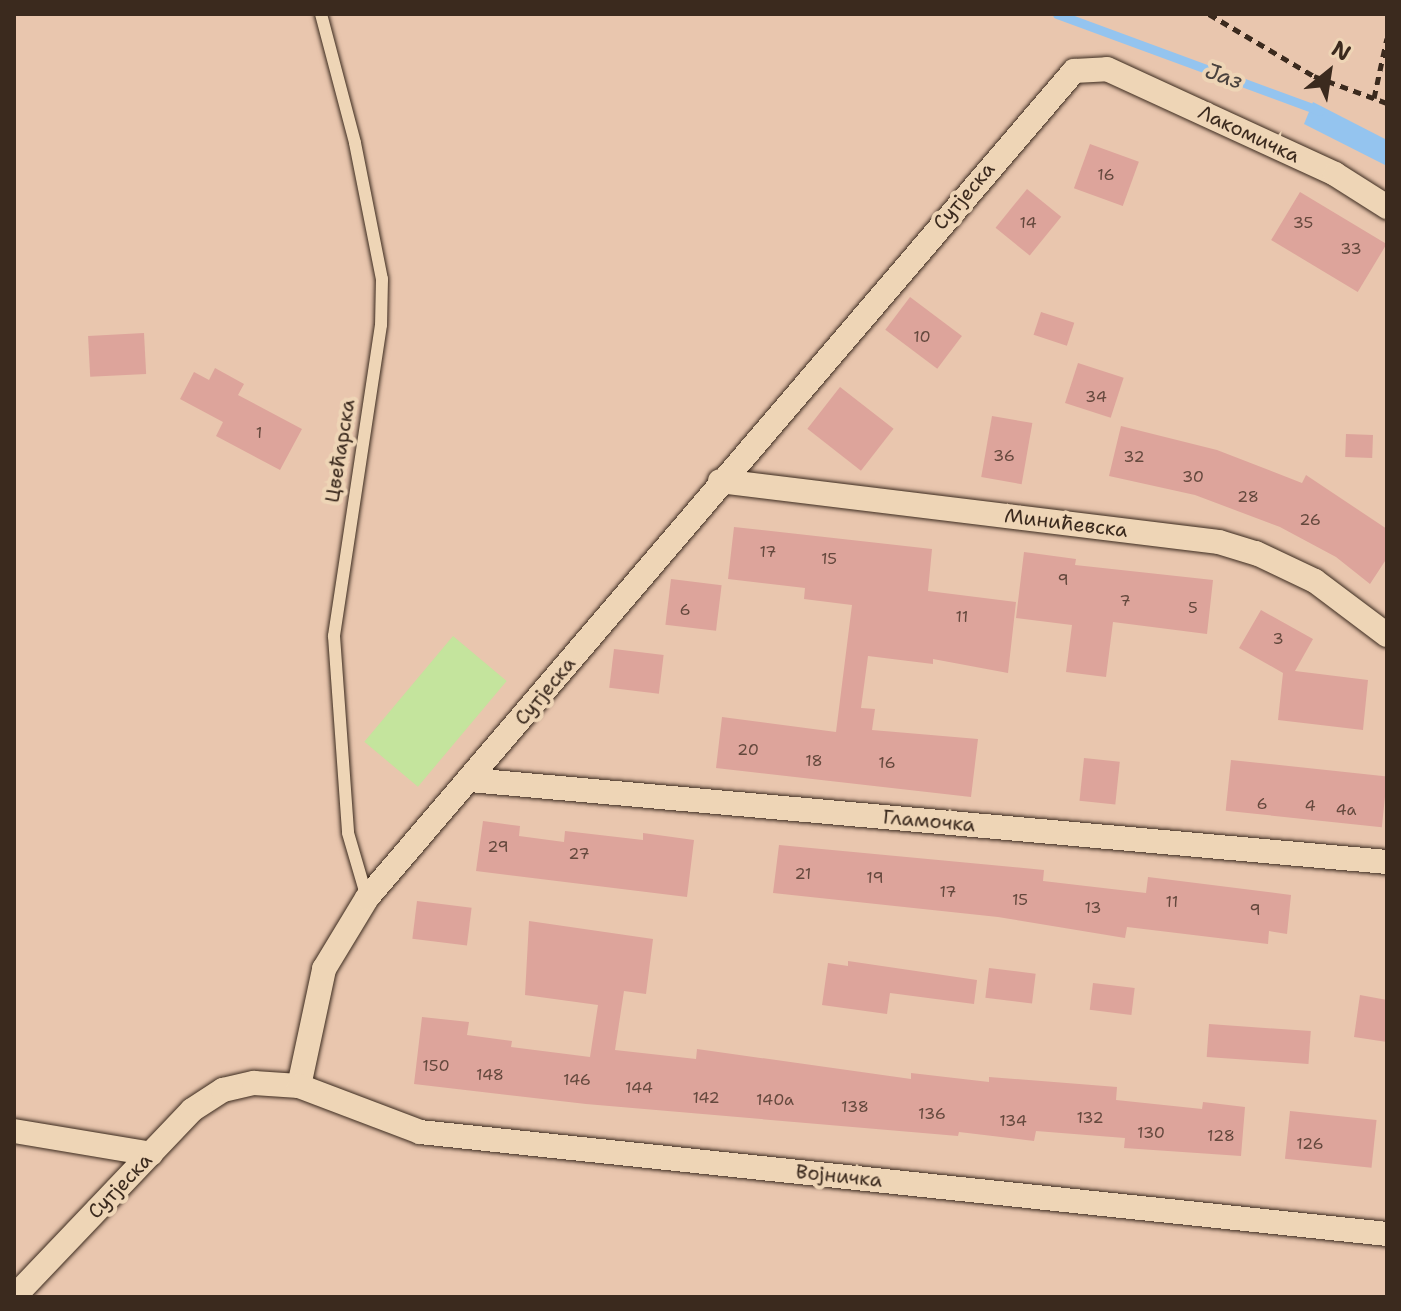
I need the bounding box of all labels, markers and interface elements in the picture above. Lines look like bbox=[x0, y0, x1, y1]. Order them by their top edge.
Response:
north arrow bbox=[1289, 32, 1369, 112]
text: N bbox=[1326, 34, 1356, 68]
water label: Јаз bbox=[1202, 57, 1246, 95]
street label: Лакомичка bbox=[1194, 100, 1304, 168]
street label: Сутјеска bbox=[928, 157, 1000, 235]
house number: 16 bbox=[1097, 165, 1115, 185]
house number: 14 bbox=[1019, 213, 1037, 233]
house number: 35 bbox=[1293, 213, 1313, 233]
house number: 33 bbox=[1340, 239, 1362, 259]
house number: 10 bbox=[913, 327, 931, 347]
house number: 34 bbox=[1085, 387, 1107, 407]
street label: Цвећарска bbox=[320, 398, 360, 504]
house number: 1 bbox=[256, 423, 262, 443]
house number: 36 bbox=[993, 446, 1015, 466]
house number: 32 bbox=[1123, 447, 1145, 467]
house number: 30 bbox=[1182, 467, 1204, 487]
house number: 28 bbox=[1237, 487, 1259, 507]
street label: Минићевска bbox=[1003, 504, 1129, 542]
house number: 26 bbox=[1299, 510, 1321, 530]
house number: 17 bbox=[759, 542, 777, 562]
house number: 15 bbox=[821, 549, 837, 569]
house number: 9 bbox=[1057, 570, 1069, 590]
house number: 7 bbox=[1119, 591, 1131, 611]
house number: 5 bbox=[1188, 598, 1198, 618]
house number: 6 bbox=[679, 600, 691, 620]
house number: 11 bbox=[956, 607, 968, 627]
house number: 3 bbox=[1272, 629, 1284, 649]
street label: Сутјеска bbox=[509, 652, 581, 730]
house number: 20 bbox=[737, 740, 759, 760]
house number: 18 bbox=[805, 751, 823, 771]
house number: 16 bbox=[878, 753, 896, 773]
house number: 6 bbox=[1256, 794, 1268, 814]
house number: 4 bbox=[1304, 796, 1316, 816]
house number: 4a bbox=[1336, 800, 1356, 820]
street label: Гламочка bbox=[882, 805, 976, 837]
house number: 29 bbox=[487, 837, 509, 857]
house number: 27 bbox=[568, 844, 590, 864]
house number: 21 bbox=[794, 864, 812, 884]
house number: 19 bbox=[866, 868, 884, 888]
house number: 17 bbox=[939, 882, 957, 902]
house number: 15 bbox=[1012, 890, 1028, 910]
house number: 11 bbox=[1166, 892, 1178, 912]
house number: 13 bbox=[1084, 898, 1102, 918]
house number: 9 bbox=[1249, 900, 1261, 920]
house number: 150 bbox=[422, 1056, 450, 1076]
house number: 148 bbox=[476, 1065, 504, 1085]
house number: 146 bbox=[563, 1070, 591, 1090]
house number: 144 bbox=[625, 1078, 653, 1098]
house number: 142 bbox=[692, 1088, 720, 1108]
house number: 140a bbox=[756, 1090, 794, 1110]
house number: 138 bbox=[841, 1097, 869, 1117]
house number: 136 bbox=[918, 1104, 946, 1124]
house number: 132 bbox=[1076, 1108, 1104, 1128]
house number: 134 bbox=[999, 1111, 1027, 1131]
house number: 130 bbox=[1137, 1123, 1165, 1143]
house number: 128 bbox=[1207, 1126, 1235, 1146]
house number: 126 bbox=[1296, 1134, 1324, 1154]
street label: Сутјеска bbox=[83, 1148, 157, 1224]
street label: Војничка bbox=[795, 1160, 883, 1192]

